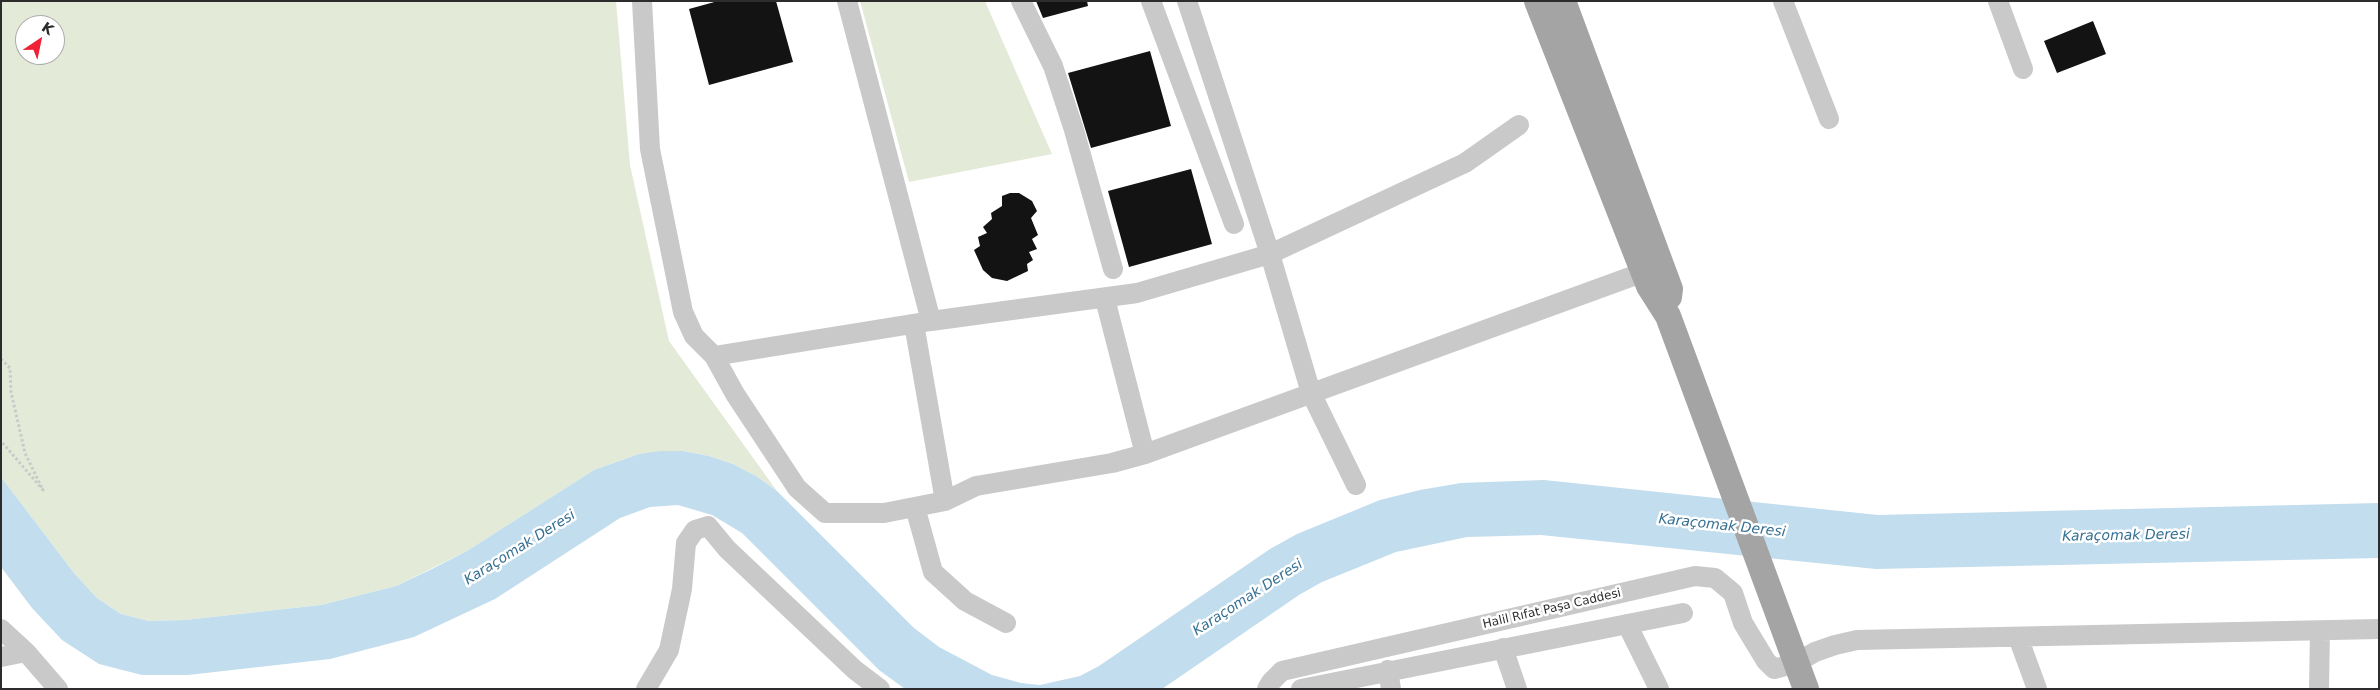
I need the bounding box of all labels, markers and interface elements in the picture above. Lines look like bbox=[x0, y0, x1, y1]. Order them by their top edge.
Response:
north arrow bbox=[15, 15, 65, 65]
text: K bbox=[39, 19, 57, 38]
water label: Karaçomak Deresi bbox=[461, 507, 579, 589]
water label: Karaçomak Deresi bbox=[1658, 511, 1786, 541]
water label: Karaçomak Deresi bbox=[2062, 526, 2190, 546]
water label: Karaçomak Deresi bbox=[1190, 556, 1306, 640]
street label: Halil Rıfat Paşa Caddesi bbox=[1482, 586, 1622, 632]

